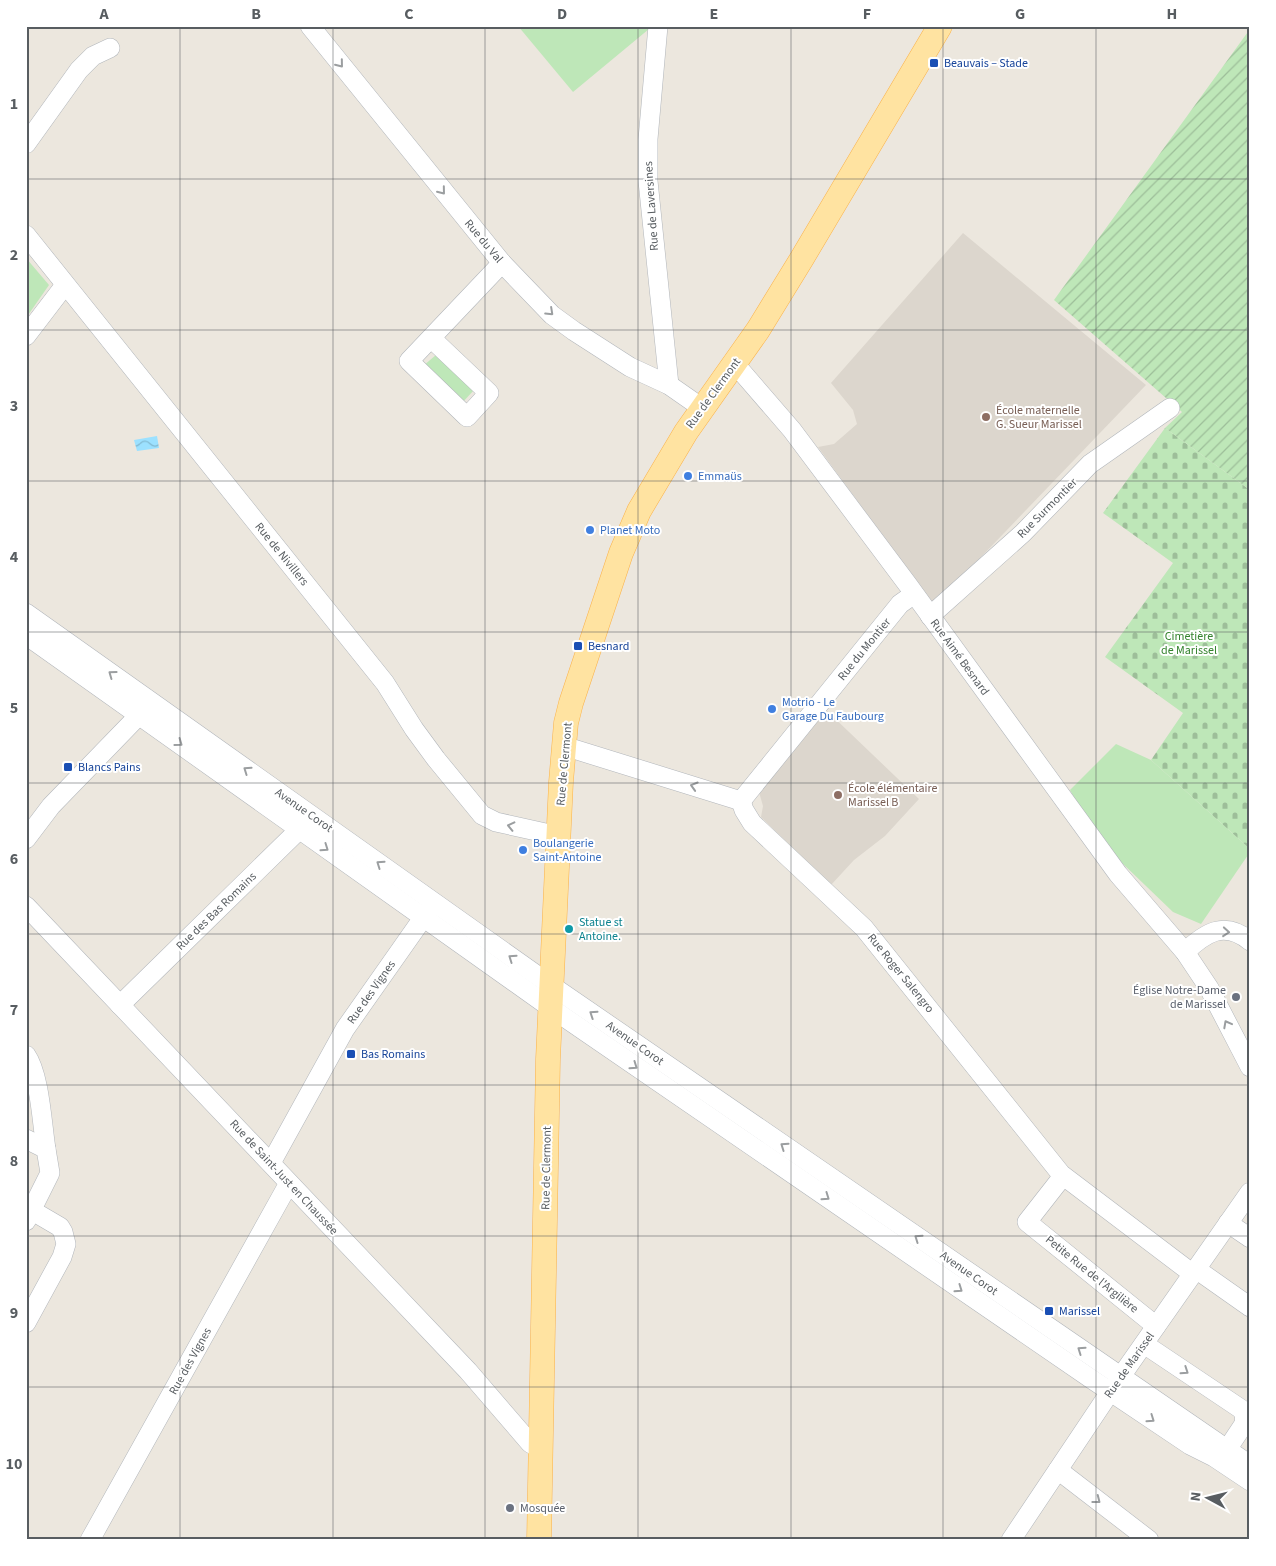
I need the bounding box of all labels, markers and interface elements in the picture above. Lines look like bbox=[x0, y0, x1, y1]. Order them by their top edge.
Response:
text: A bbox=[98, 3, 109, 25]
text: B bbox=[251, 3, 261, 25]
text: C bbox=[404, 3, 414, 25]
text: D bbox=[557, 3, 567, 25]
text: E bbox=[710, 3, 718, 25]
text: F bbox=[863, 3, 871, 25]
text: G bbox=[1015, 3, 1025, 25]
text: H bbox=[1167, 3, 1177, 25]
place label: Beauvais – Stade bbox=[944, 55, 1028, 72]
marker: Beauvais – Stade bbox=[928, 57, 940, 69]
one-way arrow bbox=[335, 58, 343, 67]
text: 1 bbox=[10, 93, 18, 115]
street label: Rue de Laversines bbox=[640, 161, 663, 251]
one-way arrow bbox=[437, 185, 446, 194]
street label: Rue du Val bbox=[460, 216, 507, 267]
text: 2 bbox=[10, 244, 18, 266]
one-way arrow bbox=[544, 306, 553, 315]
street label: Rue de Clermont bbox=[682, 354, 745, 432]
text: 3 bbox=[10, 395, 18, 417]
place label: École maternelle G. Sueur Marissel bbox=[996, 402, 1082, 433]
marker: École maternelle G. Sueur Marissel bbox=[980, 411, 992, 423]
place label: Emmaüs bbox=[698, 468, 742, 485]
marker: Emmaüs bbox=[682, 470, 694, 482]
street label: Rue Surmontier bbox=[1013, 474, 1082, 542]
street label: Rue de Nivillers bbox=[251, 519, 313, 590]
place label: Planet Moto bbox=[600, 522, 660, 539]
marker: Planet Moto bbox=[584, 524, 596, 536]
text: 4 bbox=[10, 546, 19, 568]
street label: Rue du Montier bbox=[834, 614, 895, 684]
street label: Rue Aimé Besnard bbox=[926, 616, 993, 699]
park label: Cimetière de Marissel bbox=[1161, 628, 1217, 659]
place label: Besnard bbox=[588, 638, 629, 655]
marker: Besnard bbox=[572, 640, 584, 652]
one-way arrow bbox=[108, 671, 118, 680]
place label: Motrio - Le Garage Du Faubourg bbox=[782, 694, 884, 725]
text: 5 bbox=[10, 697, 18, 719]
marker: Motrio - Le Garage Du Faubourg bbox=[766, 703, 778, 715]
street label: Rue de Clermont bbox=[552, 722, 577, 807]
one-way arrow bbox=[173, 738, 182, 746]
place label: Blancs Pains bbox=[78, 759, 141, 776]
marker: Blancs Pains bbox=[62, 761, 74, 773]
one-way arrow bbox=[243, 767, 253, 776]
place label: École élémentaire Marissel B bbox=[848, 780, 938, 811]
one-way arrow bbox=[691, 782, 699, 792]
street label: Avenue Corot bbox=[271, 784, 336, 837]
marker: École élémentaire Marissel B bbox=[832, 789, 844, 801]
one-way arrow bbox=[506, 821, 515, 832]
place label: Boulangerie Saint-Antoine bbox=[533, 835, 601, 866]
one-way arrow bbox=[319, 842, 329, 851]
marker: Boulangerie Saint-Antoine bbox=[517, 844, 529, 856]
text: 6 bbox=[10, 848, 18, 870]
one-way arrow bbox=[376, 861, 385, 870]
street label: Rue des Bas Romains bbox=[172, 868, 260, 954]
place label: Statue st Antoine. bbox=[579, 914, 623, 945]
marker: Statue st Antoine. bbox=[563, 923, 575, 935]
one-way arrow bbox=[1223, 926, 1231, 937]
street label: Rue Roger Salengro bbox=[863, 930, 938, 1017]
one-way arrow bbox=[508, 955, 518, 964]
street label: Rue des Vignes bbox=[343, 957, 400, 1028]
place label: Église Notre-Dame de Marissel bbox=[1133, 982, 1226, 1013]
marker: Église Notre-Dame de Marissel bbox=[1230, 991, 1242, 1003]
text: 7 bbox=[10, 999, 18, 1021]
one-way arrow bbox=[589, 1011, 598, 1020]
street label: Avenue Corot bbox=[602, 1017, 667, 1070]
one-way arrow bbox=[1223, 1020, 1233, 1029]
place label: Bas Romains bbox=[361, 1046, 425, 1063]
marker: Bas Romains bbox=[345, 1048, 357, 1060]
one-way arrow bbox=[628, 1060, 638, 1069]
street label: Rue de Saint-Just en Chaussée bbox=[225, 1116, 342, 1239]
street label: Rue de Clermont bbox=[537, 1126, 556, 1210]
one-way arrow bbox=[780, 1143, 790, 1152]
text: 8 bbox=[10, 1150, 18, 1172]
one-way arrow bbox=[820, 1191, 829, 1200]
street label: Petite Rue de l'Argilière bbox=[1042, 1232, 1142, 1317]
one-way arrow bbox=[914, 1235, 924, 1244]
street label: Avenue Corot bbox=[936, 1247, 1001, 1300]
one-way arrow bbox=[954, 1283, 963, 1292]
text: 9 bbox=[10, 1302, 18, 1324]
place label: Marissel bbox=[1059, 1303, 1100, 1320]
marker: Marissel bbox=[1043, 1305, 1055, 1317]
street label: Rue des Vignes bbox=[165, 1325, 216, 1398]
street label: Rue de Marissel bbox=[1100, 1329, 1159, 1402]
one-way arrow bbox=[1077, 1347, 1086, 1356]
one-way arrow bbox=[1179, 1365, 1188, 1374]
one-way arrow bbox=[1145, 1413, 1155, 1422]
text: 10 bbox=[6, 1453, 22, 1475]
north arrow bbox=[1184, 1474, 1234, 1524]
text: N bbox=[1186, 1491, 1207, 1502]
one-way arrow bbox=[1091, 1494, 1100, 1502]
place label: Mosquée bbox=[520, 1500, 565, 1517]
marker: Mosquée bbox=[504, 1502, 516, 1514]

